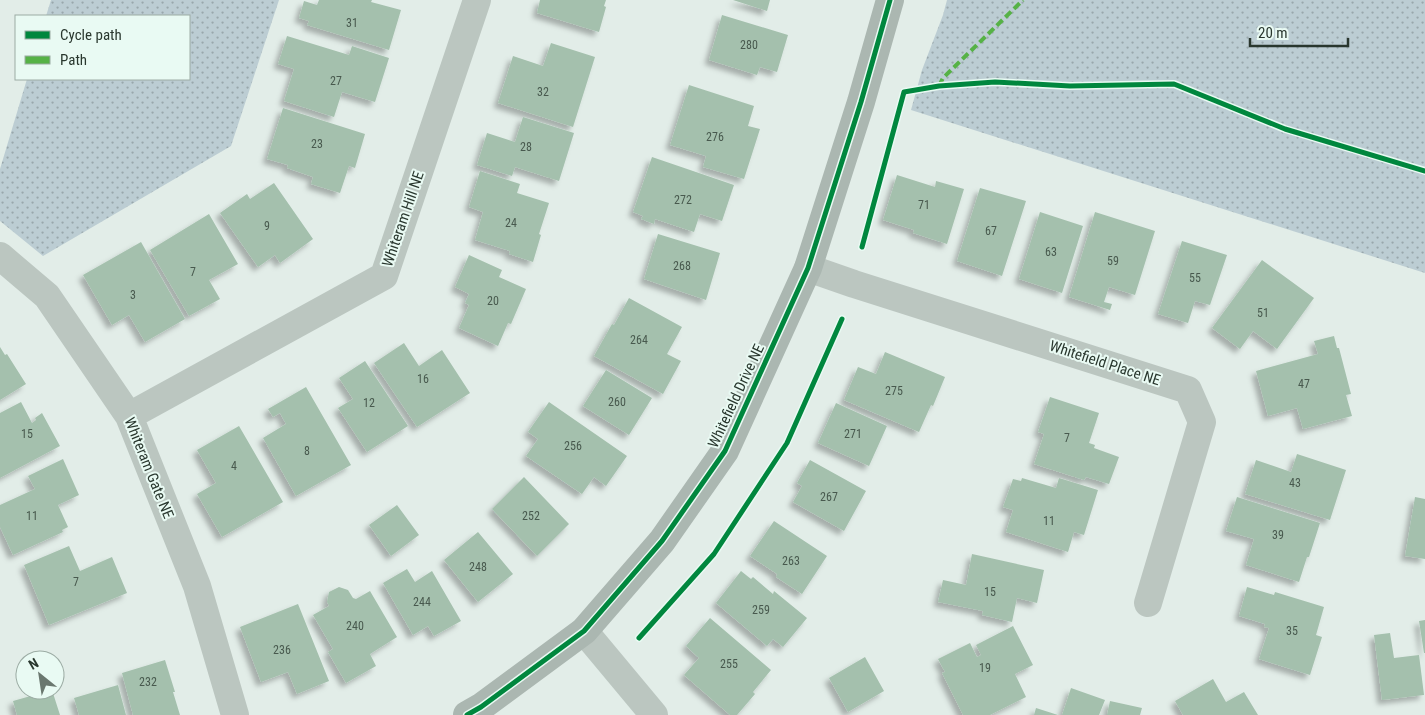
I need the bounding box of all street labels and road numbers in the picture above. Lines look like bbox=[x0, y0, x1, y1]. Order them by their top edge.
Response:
street label: Whiteram Hill NE bbox=[378, 169, 428, 269]
street label: Whitefield Place NE bbox=[1047, 337, 1163, 389]
street label: Whitefield Drive NE bbox=[704, 341, 768, 451]
street label: Whiteram Gate NE bbox=[121, 415, 177, 521]

